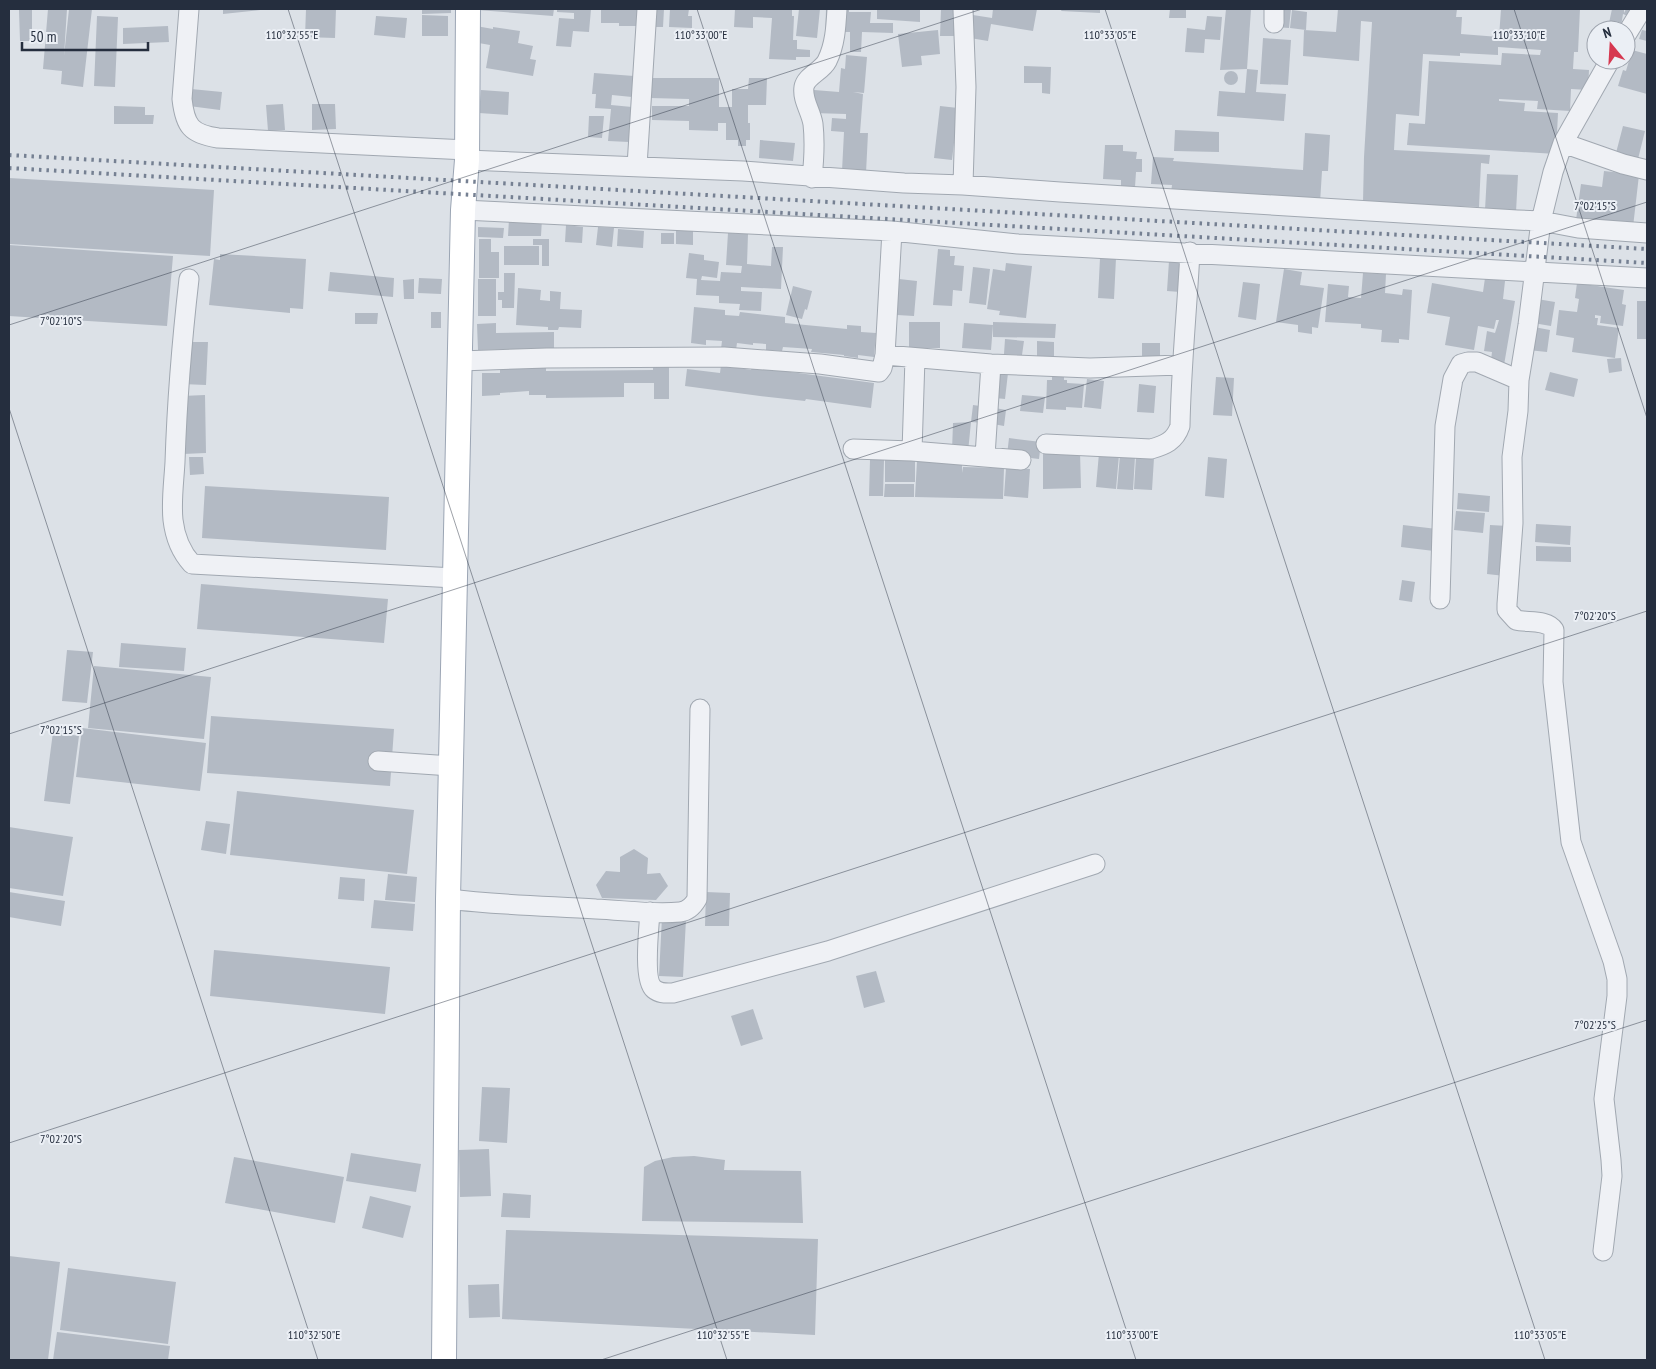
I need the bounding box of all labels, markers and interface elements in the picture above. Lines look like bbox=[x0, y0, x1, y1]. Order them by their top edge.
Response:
scale bar bbox=[22, 20, 149, 52]
north arrow bbox=[1586, 20, 1636, 70]
text: N bbox=[1601, 23, 1613, 42]
text: 50 m bbox=[30, 27, 56, 46]
text: 110°32'55"E bbox=[266, 27, 318, 42]
text: 110°33'00"E bbox=[675, 27, 727, 42]
text: 110°33'05"E bbox=[1084, 27, 1136, 42]
text: 110°33'10"E bbox=[1493, 27, 1545, 42]
text: 7°02'15"S bbox=[1574, 198, 1616, 213]
text: 7°02'10"S bbox=[40, 313, 82, 328]
text: 7°02'20"S bbox=[1574, 608, 1616, 623]
text: 7°02'15"S bbox=[40, 722, 82, 737]
text: 7°02'25"S bbox=[1574, 1017, 1616, 1032]
text: 7°02'20"S bbox=[40, 1131, 82, 1146]
text: 110°32'50"E bbox=[288, 1327, 340, 1342]
text: 110°32'55"E bbox=[697, 1327, 749, 1342]
text: 110°33'00"E bbox=[1106, 1327, 1158, 1342]
text: 110°33'05"E bbox=[1514, 1327, 1566, 1342]

